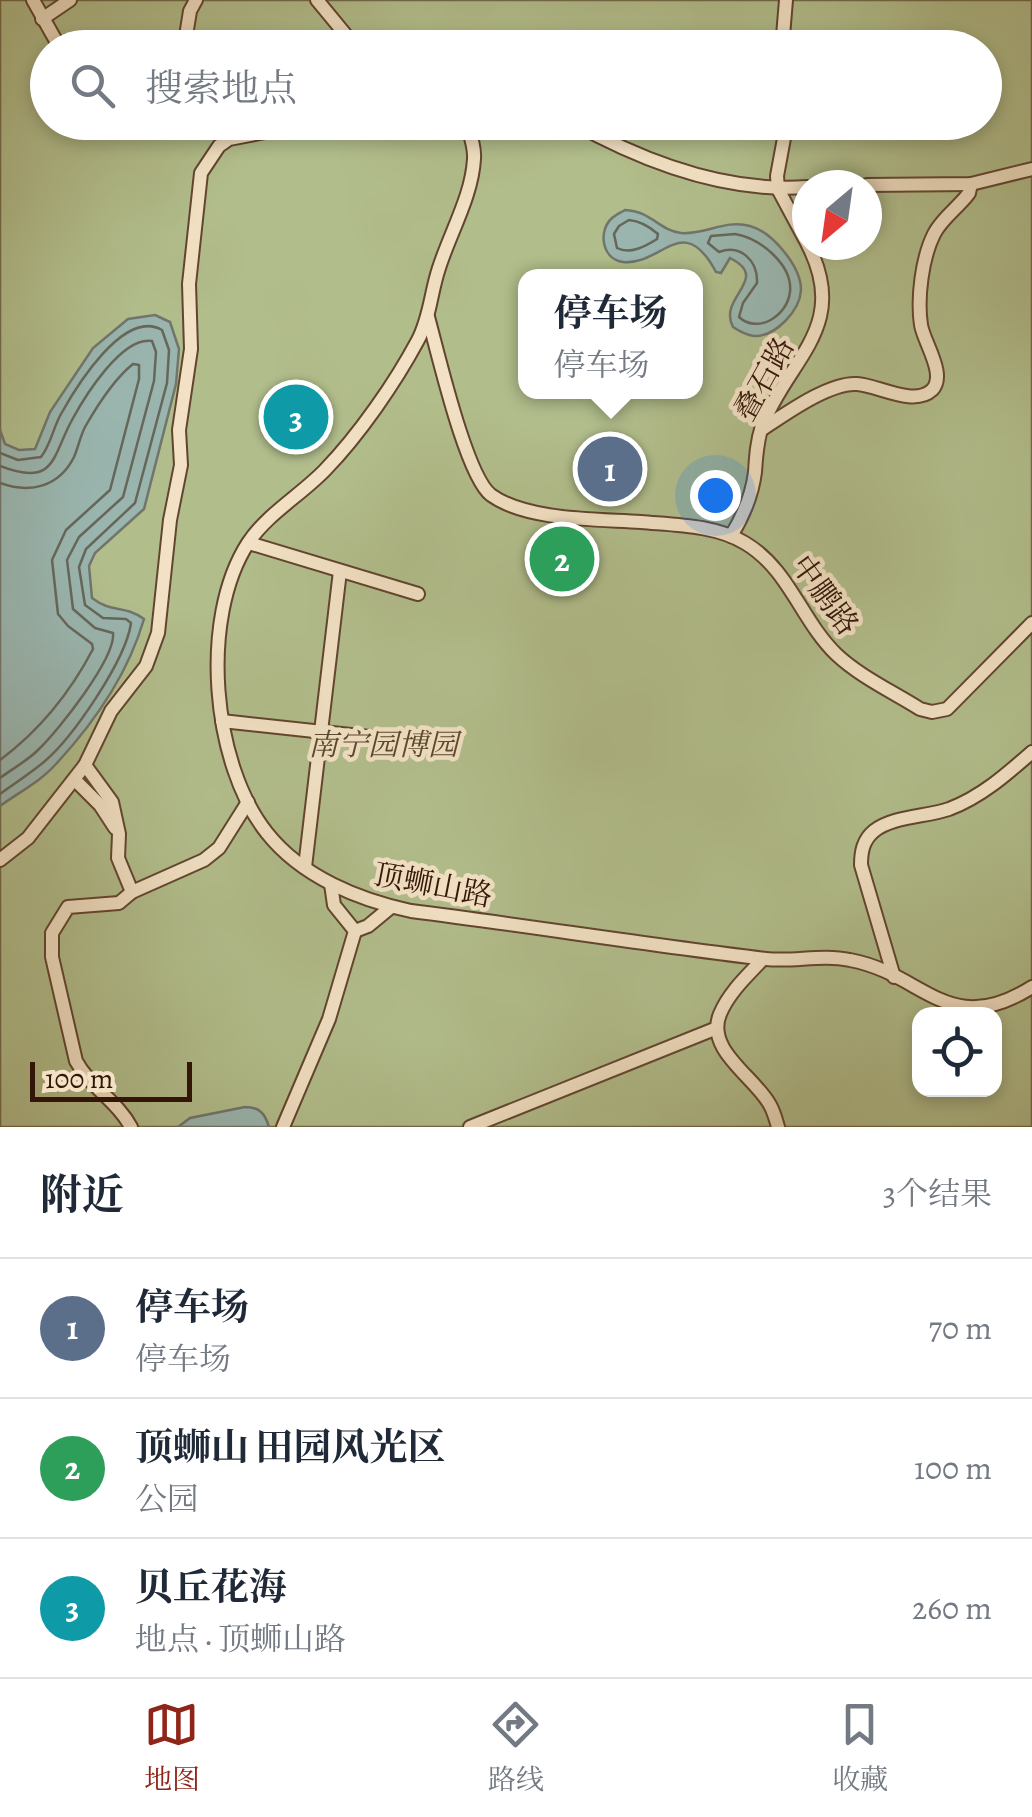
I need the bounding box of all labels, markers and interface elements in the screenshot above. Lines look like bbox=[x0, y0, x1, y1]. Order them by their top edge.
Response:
search box bbox=[30, 30, 1002, 140]
icon: search bbox=[65, 58, 120, 113]
text: 搜索地点 bbox=[145, 62, 297, 114]
north arrow bbox=[792, 170, 882, 260]
popup bbox=[518, 269, 703, 399]
text: 停车场 bbox=[553, 287, 668, 339]
street label: 叠石路 bbox=[725, 330, 803, 428]
text: 停车场 bbox=[553, 343, 650, 387]
pin: 3 bbox=[264, 380, 328, 454]
pin: 1 bbox=[578, 432, 642, 506]
your location bbox=[690, 470, 741, 521]
pin: 2 bbox=[530, 522, 594, 596]
street label: 中鹏路 bbox=[782, 547, 868, 643]
park label: 南宁园博园 bbox=[308, 725, 462, 765]
street label: 顶蛳山路 bbox=[370, 854, 496, 916]
map controls bbox=[912, 1007, 1002, 1097]
button: locate bbox=[912, 1007, 1002, 1097]
scale bar bbox=[30, 1057, 192, 1102]
text: 100 m bbox=[45, 1060, 113, 1098]
text: 附近 bbox=[40, 1166, 124, 1223]
text: 3个结果 bbox=[883, 1172, 992, 1216]
text: 停车场 bbox=[135, 1281, 249, 1333]
text: 1 bbox=[67, 1306, 78, 1350]
text: 70 m bbox=[929, 1306, 992, 1350]
text: 停车场 bbox=[135, 1337, 231, 1381]
text: 顶蛳山 田园风光区 bbox=[135, 1421, 446, 1473]
text: 2 bbox=[65, 1446, 80, 1490]
text: 100 m bbox=[914, 1446, 992, 1490]
text: 公园 bbox=[135, 1477, 199, 1521]
text: 贝丘花海 bbox=[135, 1561, 287, 1613]
text: 3 bbox=[66, 1586, 79, 1630]
text: 260 m bbox=[912, 1586, 992, 1630]
text: 地点 · 顶蛳山路 bbox=[135, 1617, 346, 1661]
tab: 地图 bbox=[144, 1697, 200, 1799]
tab: 路线 bbox=[488, 1697, 544, 1799]
tab: 收藏 bbox=[832, 1697, 888, 1799]

